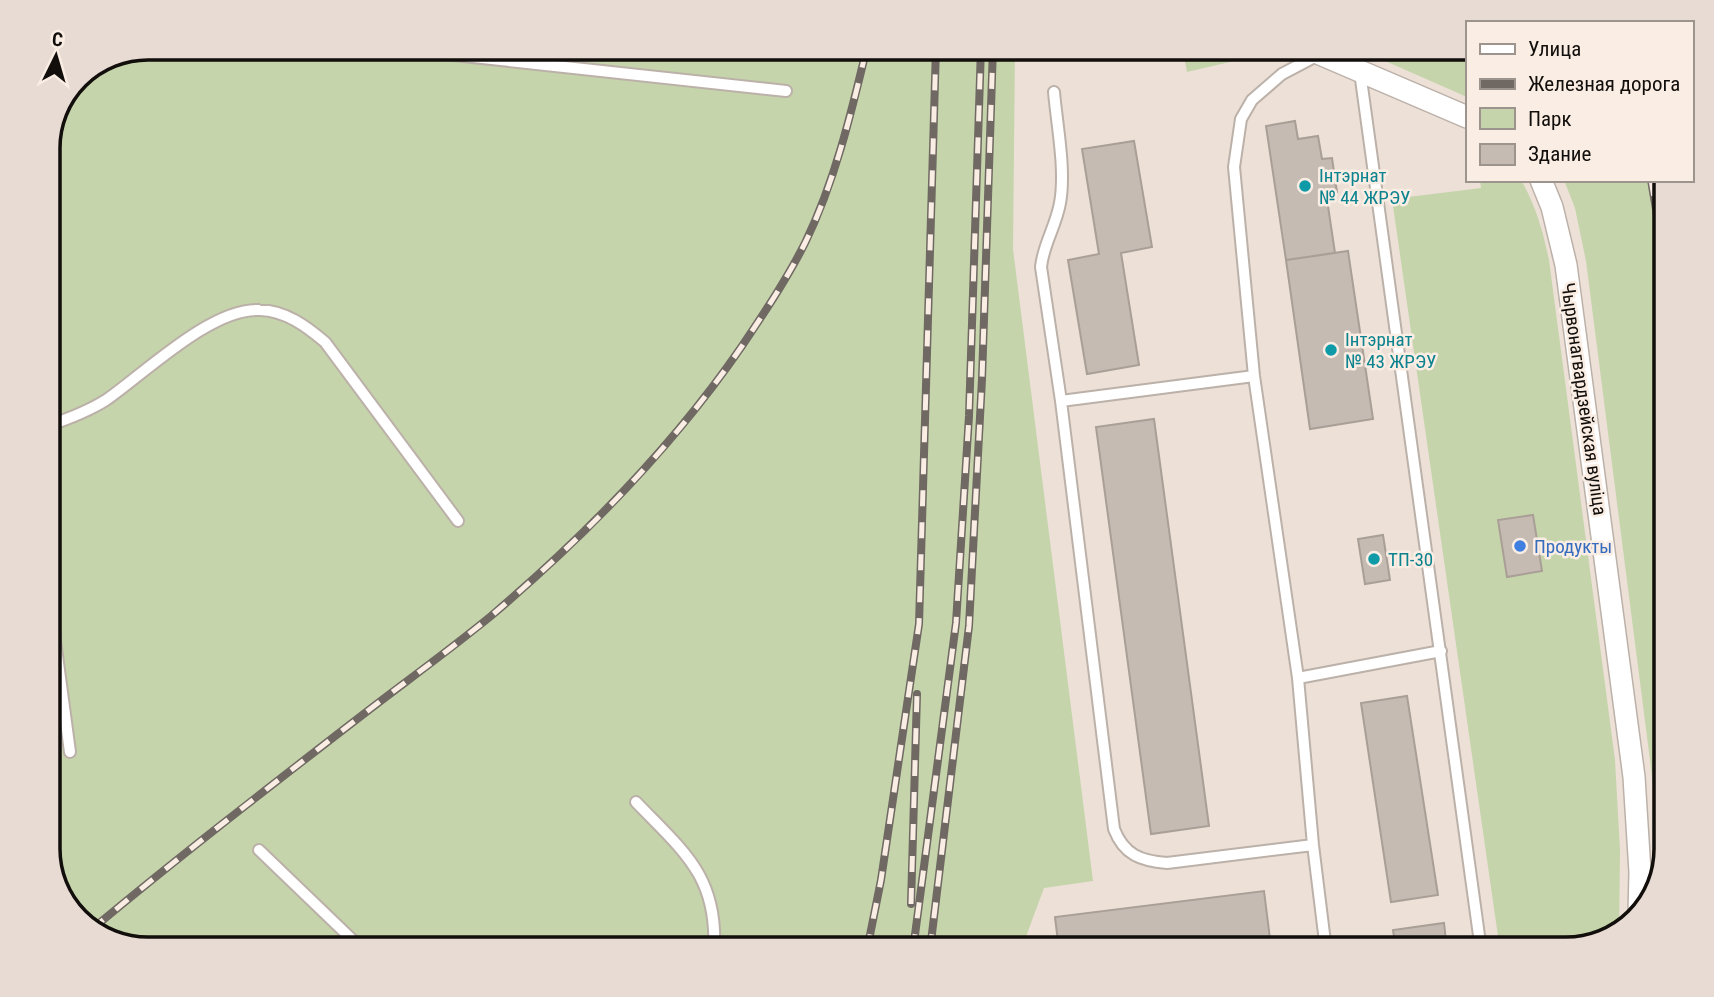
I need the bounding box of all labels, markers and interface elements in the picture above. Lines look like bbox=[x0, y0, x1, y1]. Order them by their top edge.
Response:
north arrow bbox=[21, 21, 91, 91]
legend bbox=[1466, 21, 1693, 182]
text: С bbox=[51, 28, 64, 52]
text: Улица bbox=[1528, 37, 1581, 61]
text: Железная дорога bbox=[1528, 72, 1680, 96]
text: Парк bbox=[1528, 107, 1572, 131]
text: Здание bbox=[1528, 142, 1592, 166]
place label: Інтэрнат № 44 ЖРЭУ bbox=[1319, 164, 1410, 209]
marker: Інтэрнат № 44 ЖРЭУ bbox=[1297, 178, 1313, 194]
street label: Чырвонагвардзейская вуліца bbox=[1556, 281, 1612, 517]
place label: Інтэрнат № 43 ЖРЭУ bbox=[1345, 328, 1436, 373]
marker: Інтэрнат № 43 ЖРЭУ bbox=[1323, 342, 1339, 358]
place label: Продукты bbox=[1534, 535, 1612, 558]
marker: Продукты bbox=[1512, 538, 1528, 554]
place label: ТП-30 bbox=[1388, 548, 1433, 571]
marker: ТП-30 bbox=[1366, 551, 1382, 567]

